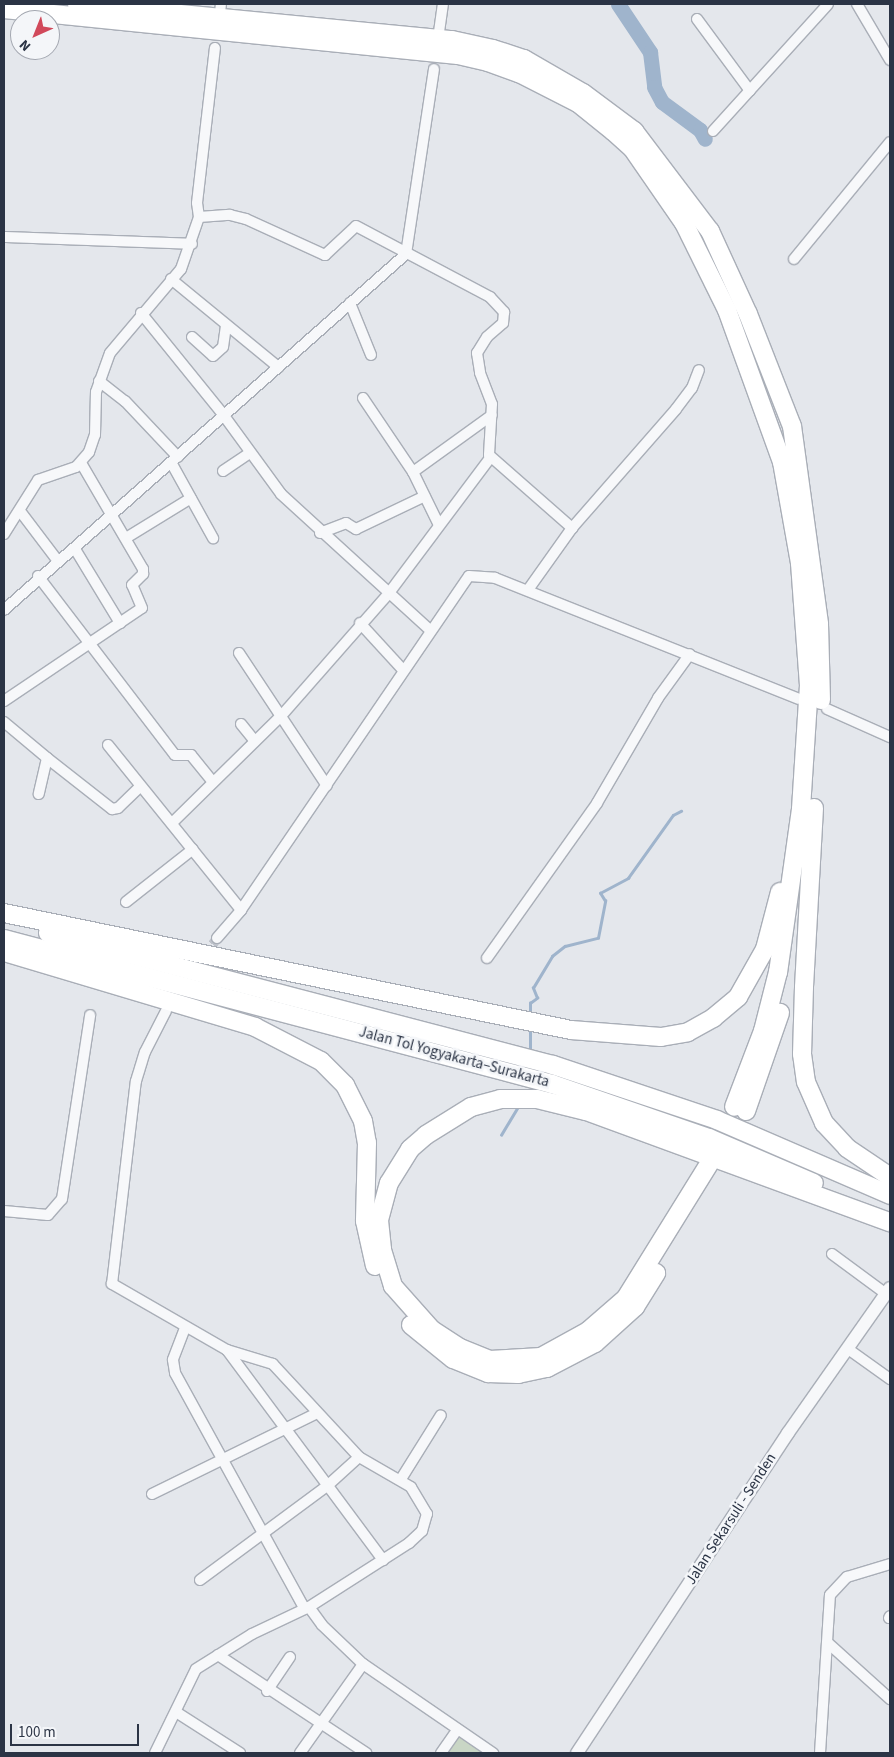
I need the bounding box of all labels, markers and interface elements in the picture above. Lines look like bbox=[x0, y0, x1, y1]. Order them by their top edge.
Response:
north arrow bbox=[10, 10, 60, 60]
text: N bbox=[15, 35, 36, 55]
street label: Jalan Tol Yogyakarta–Surakarta bbox=[357, 1023, 551, 1091]
street label: Jalan Sekarsuli - Senden bbox=[682, 1450, 780, 1588]
scale bar bbox=[12, 1714, 141, 1746]
text: 100 m bbox=[18, 1722, 56, 1743]

